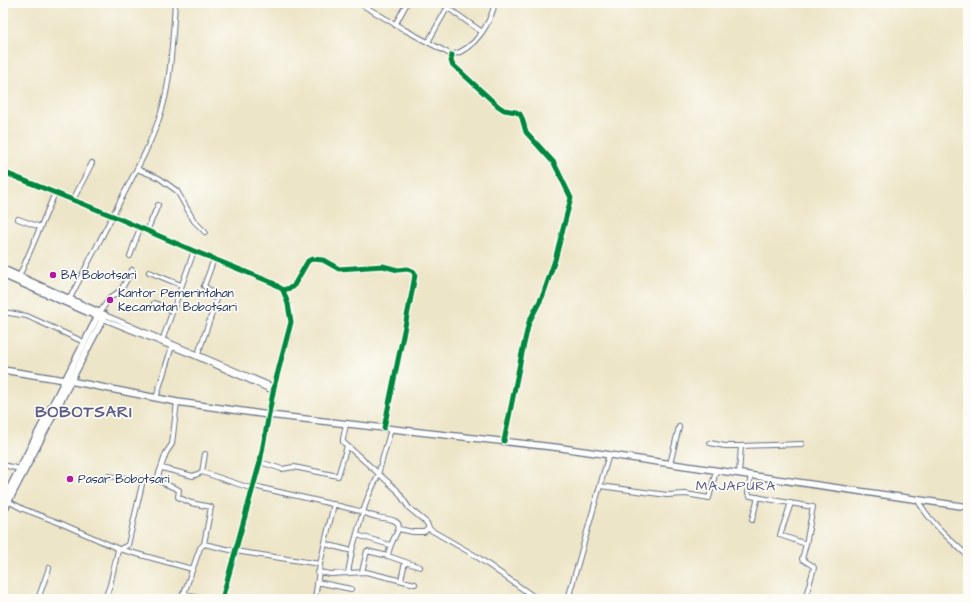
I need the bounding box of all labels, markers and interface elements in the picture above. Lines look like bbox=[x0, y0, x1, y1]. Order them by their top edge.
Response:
place label: BA Bobotsari bbox=[61, 267, 136, 284]
marker: BA Bobotsari bbox=[48, 270, 58, 280]
place label: Kantor Pemerintahan Kecamatan Bobotsari bbox=[118, 285, 237, 316]
marker: Kantor Pemerintahan Kecamatan Bobotsari bbox=[105, 295, 115, 305]
district label: BOBOTSARI bbox=[35, 401, 133, 423]
place label: Pasar Bobotsari bbox=[78, 471, 170, 488]
marker: Pasar Bobotsari bbox=[65, 474, 75, 484]
district label: MAJAPURA bbox=[696, 476, 776, 496]

